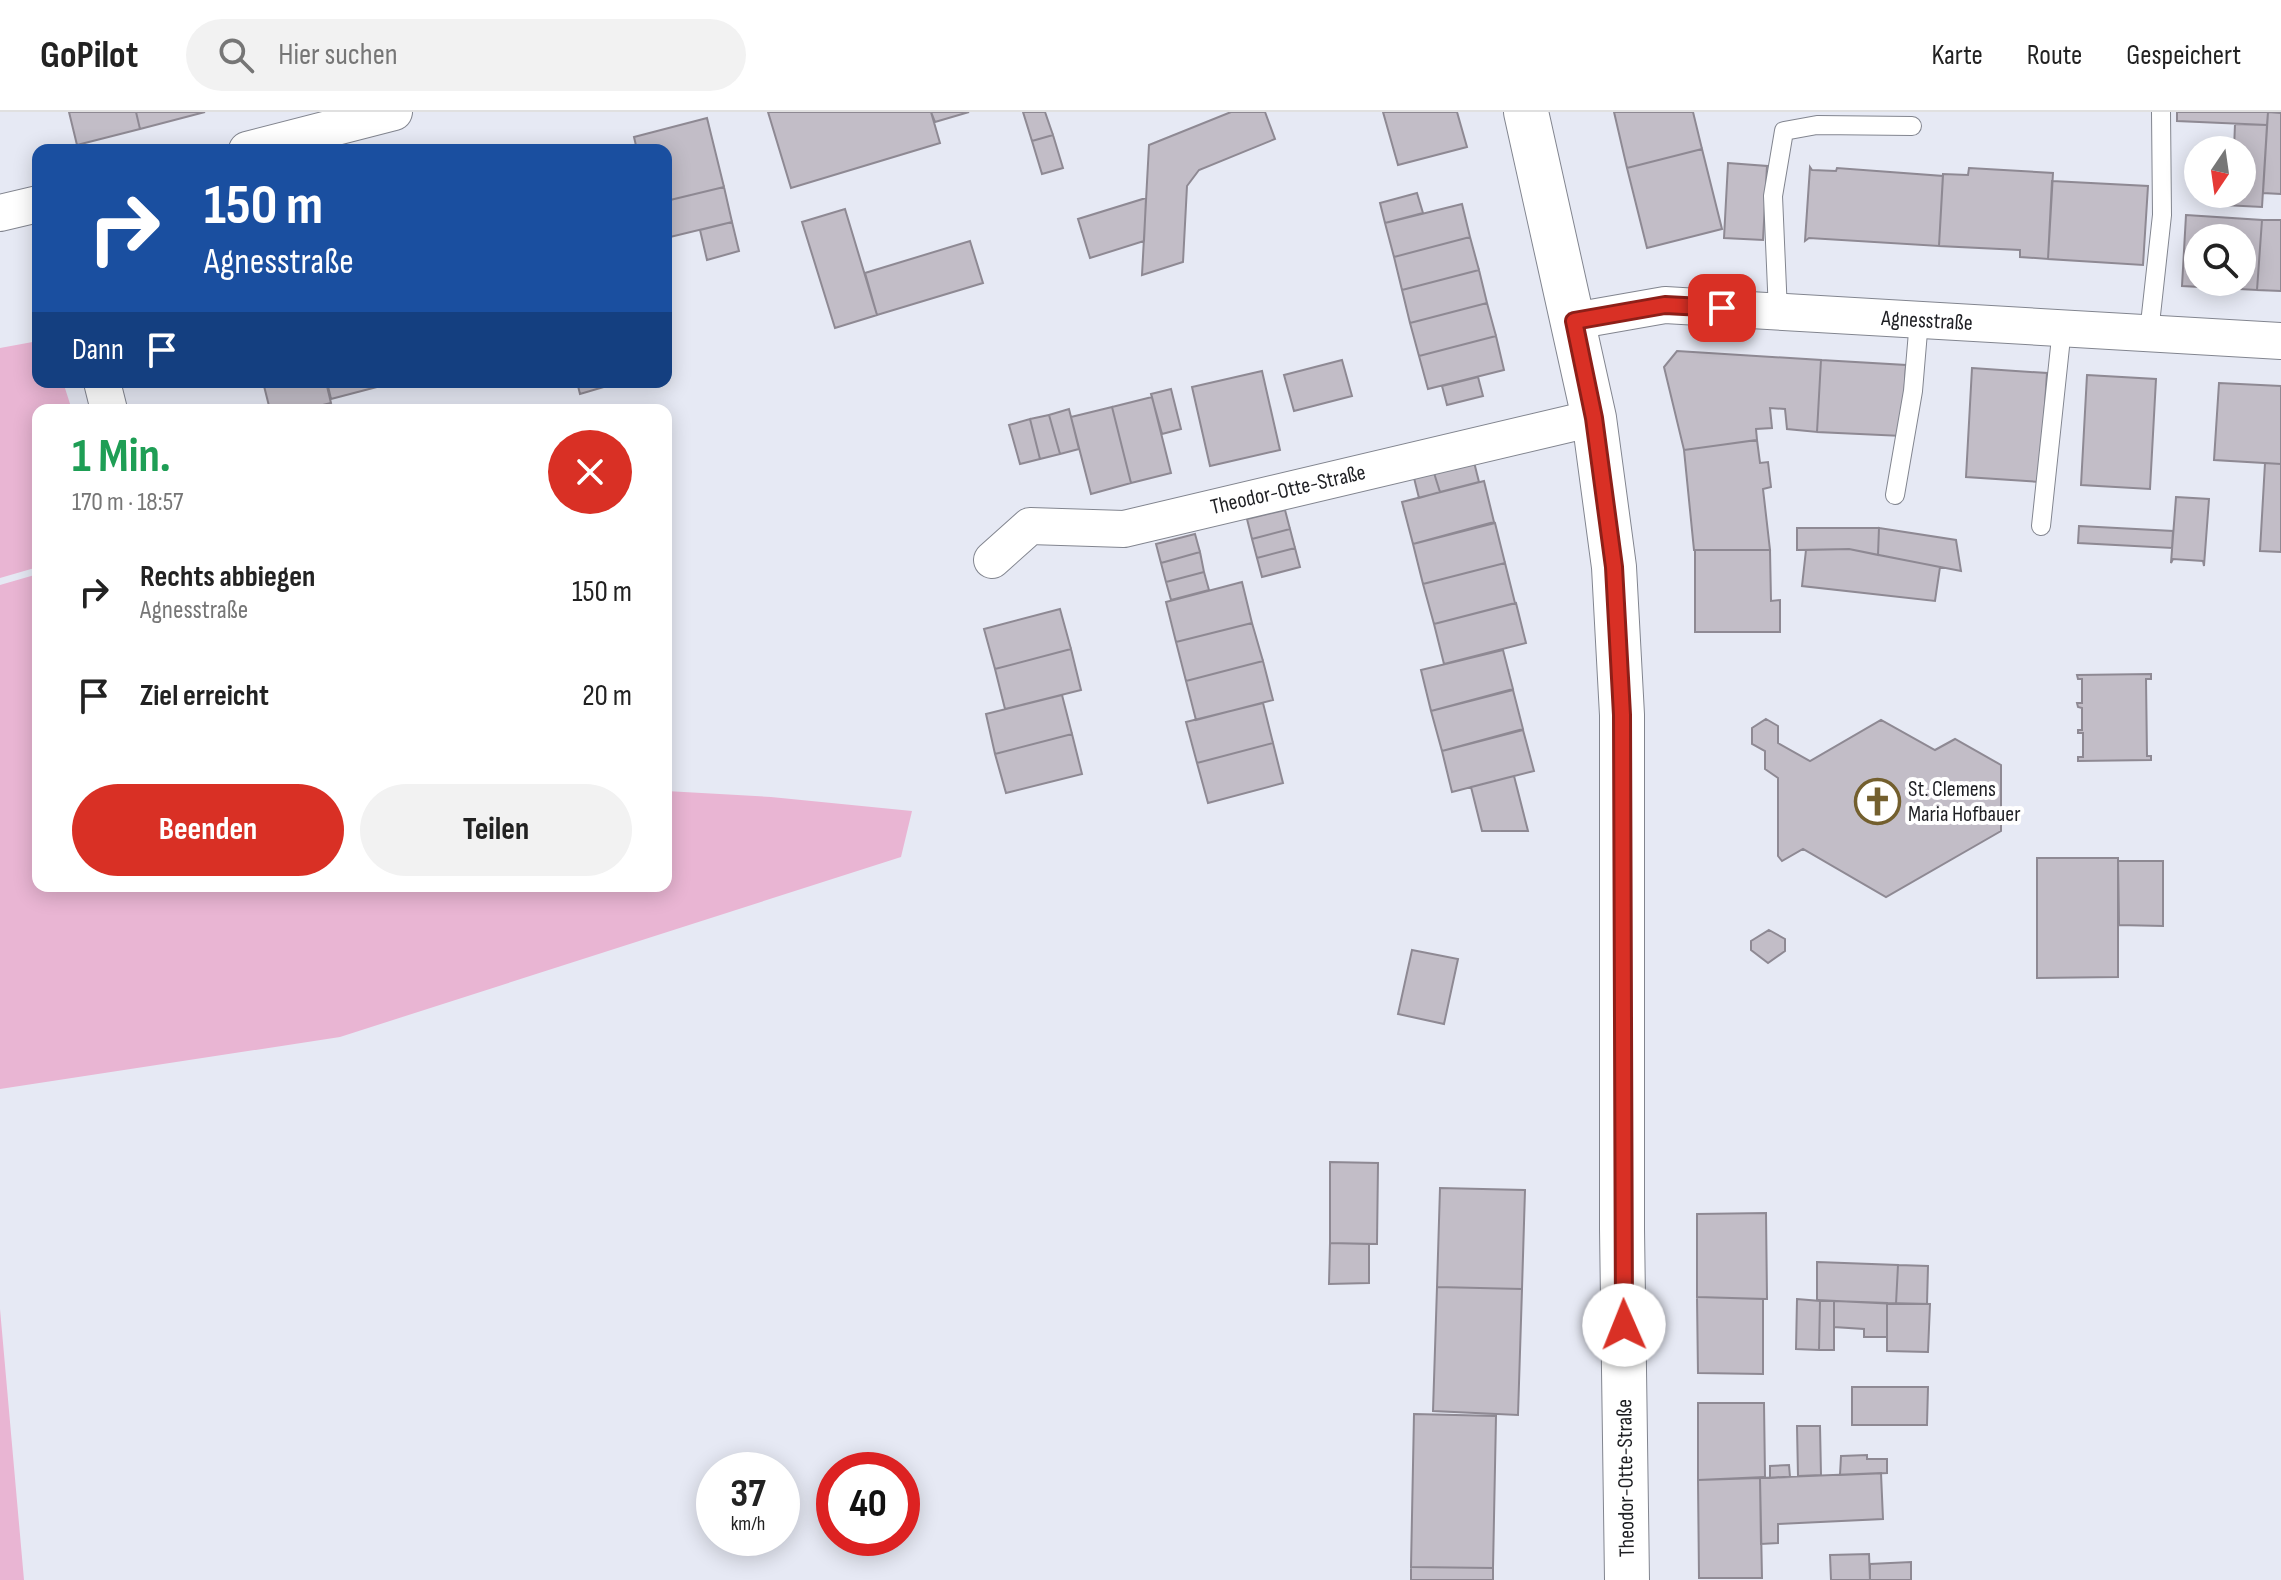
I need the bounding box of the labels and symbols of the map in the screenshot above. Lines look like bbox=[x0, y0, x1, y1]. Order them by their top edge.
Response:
north arrow bbox=[2184, 136, 2256, 208]
pin bbox=[1688, 274, 1756, 342]
street label: Agnesstraße bbox=[1880, 305, 1973, 337]
street label: Theodor-Otte-Straße bbox=[1208, 459, 1368, 521]
place label: St. Clemens Maria Hofbauer bbox=[1908, 776, 2020, 828]
church icon: St. Clemens Maria Hofbauer bbox=[1853, 778, 1901, 826]
position arrow bbox=[1582, 1283, 1666, 1367]
street label: Theodor-Otte-Straße bbox=[1611, 1399, 1641, 1557]
speed limit sign: 40 bbox=[816, 1452, 920, 1556]

